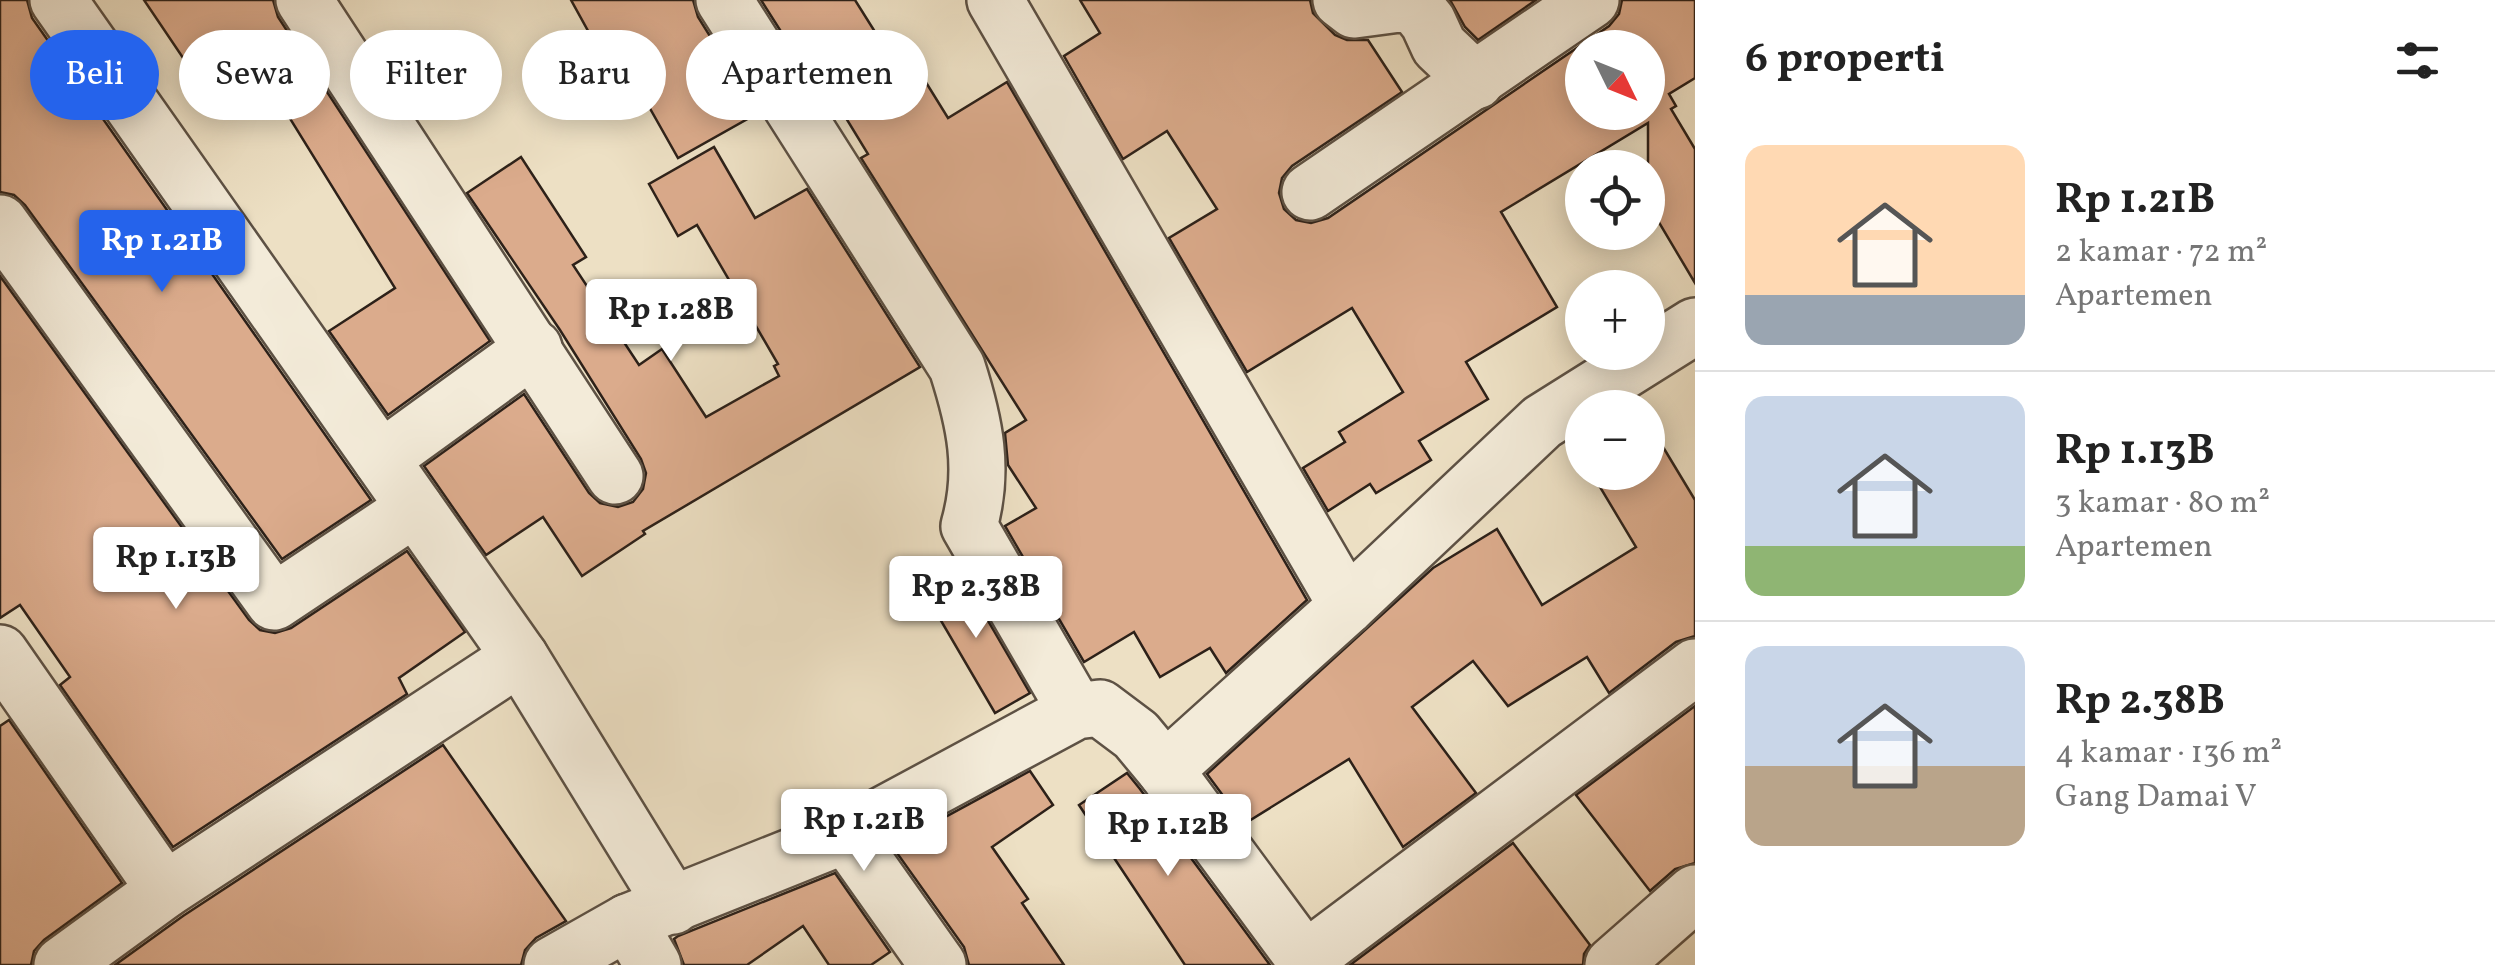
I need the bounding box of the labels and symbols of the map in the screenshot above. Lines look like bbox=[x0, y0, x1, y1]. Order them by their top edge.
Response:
north arrow bbox=[1565, 30, 1665, 130]
pin: Rp 1.21B bbox=[59, 210, 265, 295]
pin: Rp 1.28B bbox=[568, 279, 774, 364]
pin: Rp 1.13B bbox=[73, 527, 279, 612]
pin: Rp 2.38B bbox=[873, 556, 1079, 641]
pin: Rp 1.21B bbox=[761, 789, 967, 874]
pin: Rp 1.12B bbox=[1065, 794, 1271, 879]

